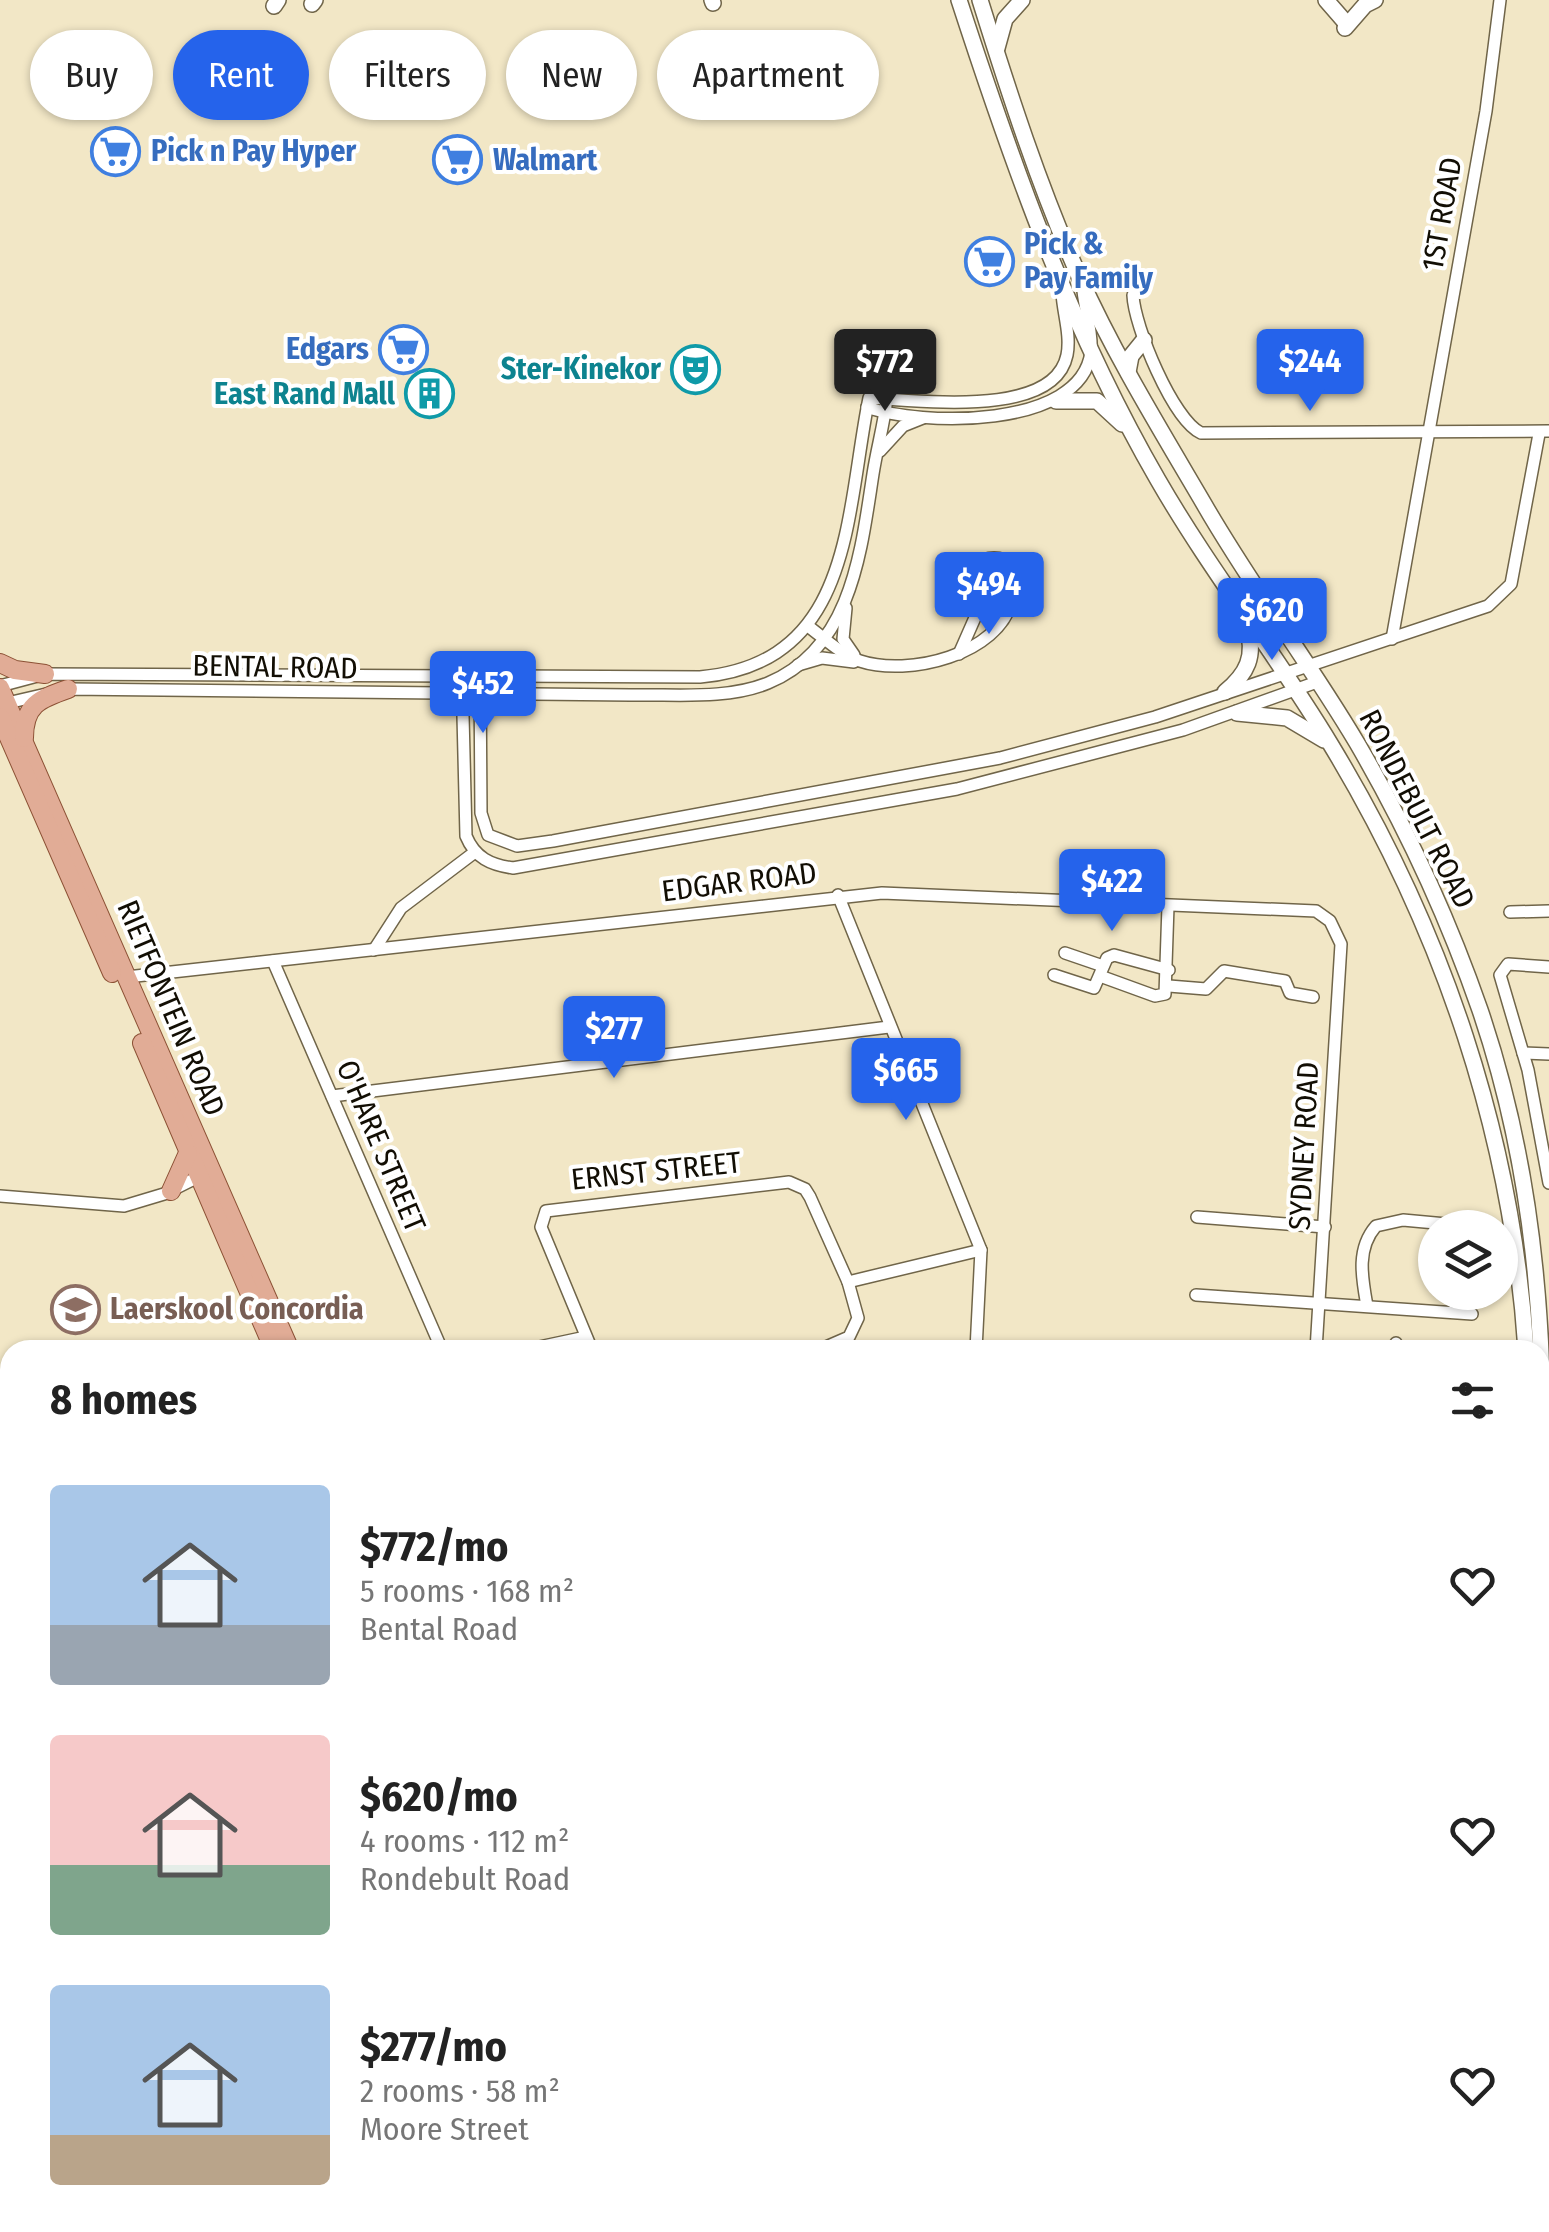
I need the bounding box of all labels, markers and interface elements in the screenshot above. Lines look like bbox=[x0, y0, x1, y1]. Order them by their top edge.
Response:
chip: Buy bbox=[30, 30, 153, 120]
chip: Rent bbox=[173, 30, 309, 120]
chip: Filters bbox=[329, 30, 486, 120]
chip: New bbox=[506, 30, 637, 120]
chip: Apartment bbox=[657, 30, 879, 120]
supermarket icon: Pick n Pay Hyper bbox=[90, 125, 142, 177]
place label: Pick n Pay Hyper bbox=[151, 133, 357, 169]
supermarket icon: Walmart bbox=[432, 134, 484, 186]
place label: Walmart bbox=[493, 142, 598, 178]
street label: 1ST ROAD bbox=[1414, 154, 1470, 274]
place label: Pick & Pay Family bbox=[1024, 226, 1154, 296]
supermarket icon: Pick & Pay Family bbox=[963, 235, 1015, 287]
supermarket icon: Edgars bbox=[378, 323, 430, 375]
pin: $772 bbox=[826, 329, 944, 414]
pin: $244 bbox=[1251, 329, 1369, 414]
place label: Edgars bbox=[286, 331, 369, 367]
text: $772 bbox=[856, 342, 914, 380]
text: $244 bbox=[1279, 342, 1341, 380]
theatre icon: Ster-Kinekor bbox=[670, 343, 722, 395]
place label: Ster-Kinekor bbox=[501, 351, 662, 387]
building icon: East Rand Mall bbox=[404, 368, 456, 420]
place label: East Rand Mall bbox=[214, 376, 396, 412]
pin: $494 bbox=[930, 552, 1048, 637]
text: $494 bbox=[957, 565, 1021, 603]
pin: $620 bbox=[1213, 578, 1331, 663]
text: $620 bbox=[1240, 591, 1304, 629]
street label: BENTAL ROAD bbox=[192, 648, 358, 686]
pin: $452 bbox=[424, 651, 542, 736]
text: $452 bbox=[452, 664, 514, 702]
street label: RONDEBULT ROAD bbox=[1351, 704, 1483, 914]
pin: $422 bbox=[1053, 849, 1171, 934]
street label: EDGAR ROAD bbox=[660, 855, 818, 909]
text: $422 bbox=[1081, 862, 1143, 900]
street label: RIETFONTEIN ROAD bbox=[109, 895, 233, 1121]
pin: $277 bbox=[555, 996, 673, 1081]
text: $277 bbox=[585, 1009, 643, 1047]
pin: $665 bbox=[847, 1038, 965, 1123]
text: $665 bbox=[874, 1051, 938, 1089]
street label: O'HARE STREET bbox=[329, 1055, 433, 1237]
street label: SYDNEY ROAD bbox=[1282, 1061, 1326, 1231]
street label: ERNST STREET bbox=[569, 1144, 743, 1198]
map controls bbox=[1418, 1210, 1518, 1310]
button: layers bbox=[1418, 1210, 1518, 1310]
school or university icon: Laerskool Concordia bbox=[49, 1283, 101, 1335]
place label: Laerskool Concordia bbox=[110, 1291, 364, 1327]
icon: filters bbox=[1445, 1373, 1500, 1428]
text: 8 homes bbox=[50, 1375, 197, 1425]
text: $772/mo bbox=[360, 1522, 508, 1572]
icon: home bbox=[130, 1525, 250, 1645]
icon: heart bbox=[1445, 1558, 1500, 1613]
text: 5 rooms · 168 m² bbox=[360, 1572, 574, 1610]
text: Bental Road bbox=[360, 1610, 518, 1648]
text: $620/mo bbox=[360, 1772, 518, 1822]
icon: home bbox=[130, 1775, 250, 1895]
icon: heart bbox=[1445, 1808, 1500, 1863]
text: 4 rooms · 112 m² bbox=[360, 1822, 569, 1860]
text: Rondebult Road bbox=[360, 1860, 570, 1898]
text: $277/mo bbox=[360, 2022, 507, 2072]
icon: home bbox=[130, 2025, 250, 2145]
icon: heart bbox=[1445, 2058, 1500, 2113]
text: 2 rooms · 58 m² bbox=[360, 2072, 560, 2110]
text: Moore Street bbox=[360, 2110, 529, 2148]

